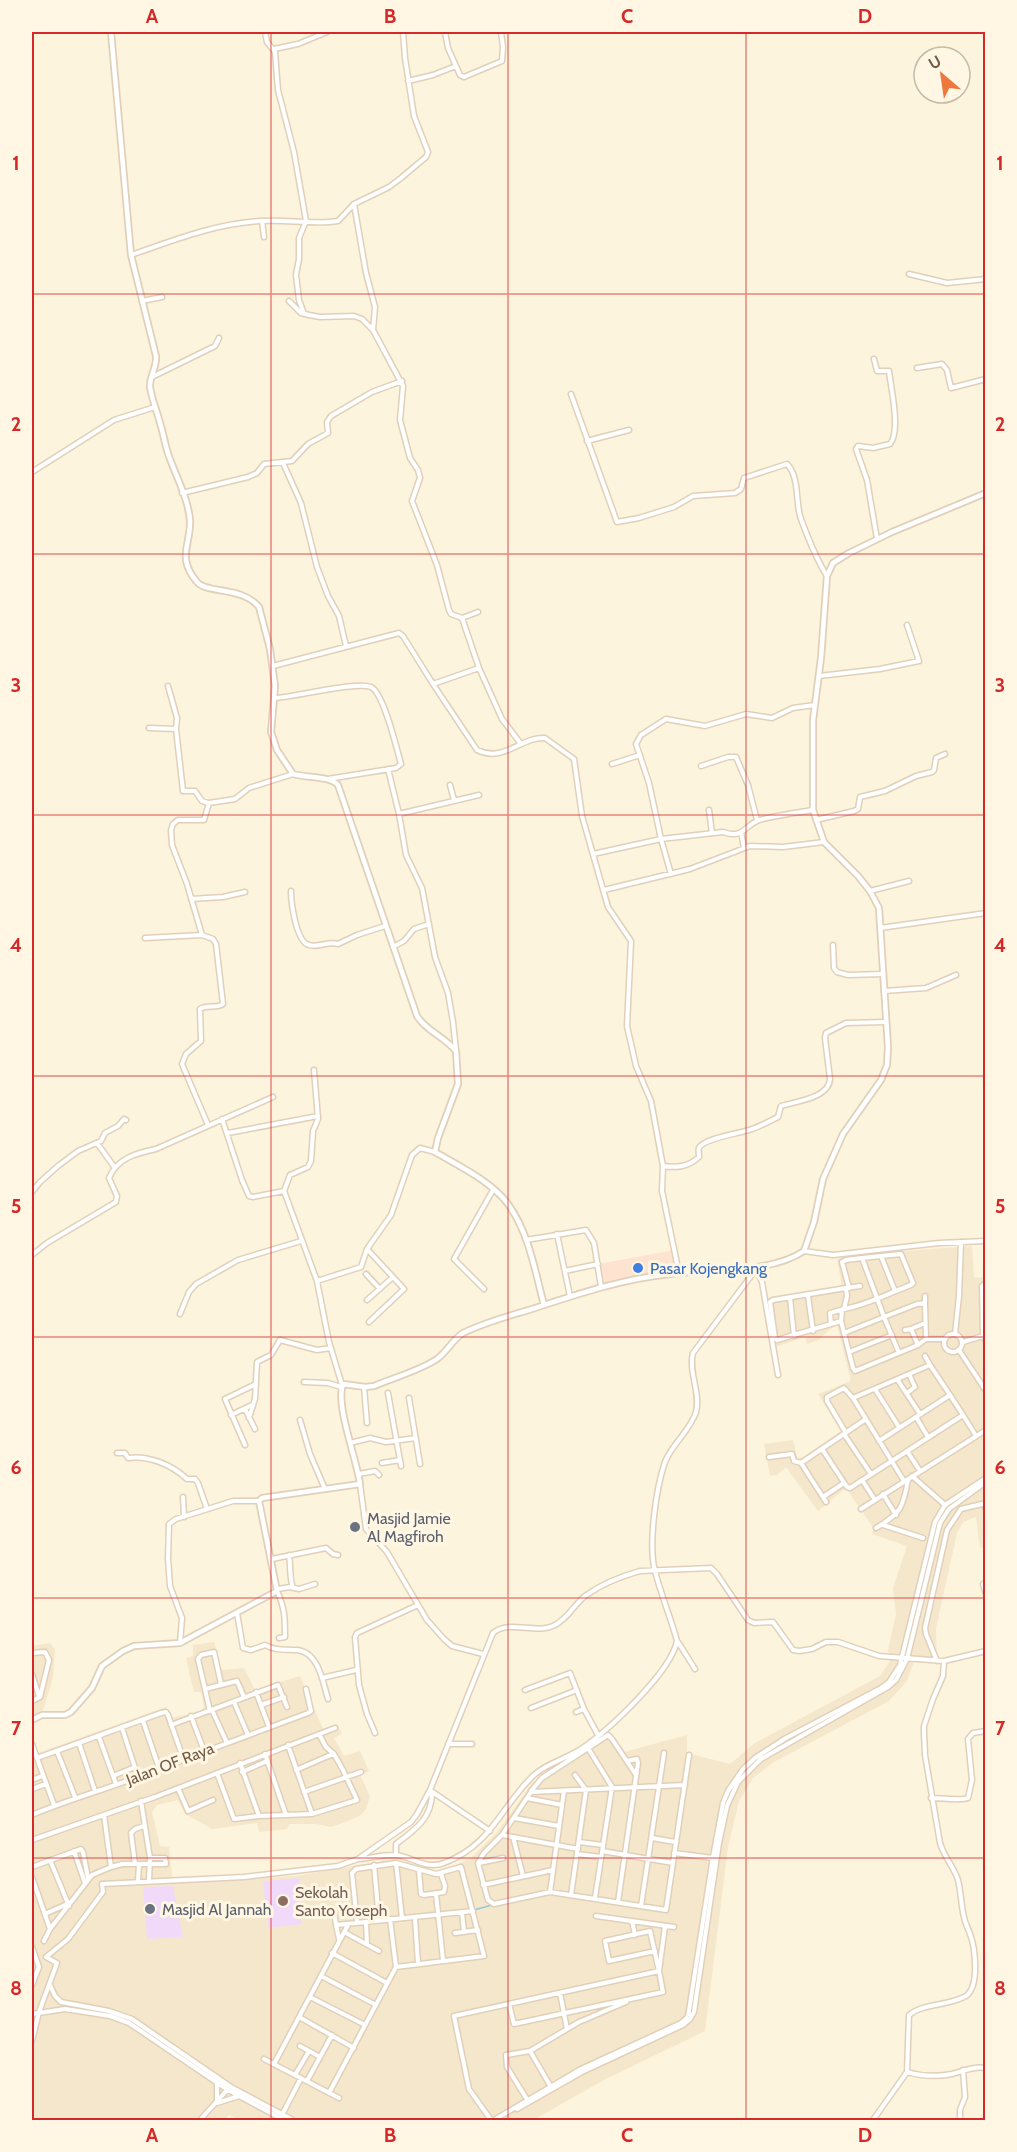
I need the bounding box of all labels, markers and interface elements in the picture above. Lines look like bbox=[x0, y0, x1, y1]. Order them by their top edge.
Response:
text: A bbox=[146, 4, 159, 28]
text: B bbox=[384, 4, 396, 28]
text: C bbox=[621, 4, 633, 28]
text: D bbox=[858, 4, 872, 28]
north arrow bbox=[912, 45, 972, 105]
text: U bbox=[925, 51, 945, 73]
text: 1 bbox=[12, 151, 20, 175]
text: 1 bbox=[996, 151, 1004, 175]
text: 2 bbox=[11, 412, 21, 436]
text: 2 bbox=[995, 412, 1005, 436]
text: 3 bbox=[11, 673, 21, 697]
text: 3 bbox=[995, 673, 1005, 697]
text: 4 bbox=[10, 933, 22, 957]
text: 4 bbox=[994, 933, 1006, 957]
text: 5 bbox=[11, 1194, 21, 1218]
text: 5 bbox=[995, 1194, 1005, 1218]
place label: Pasar Kojengkang bbox=[650, 1259, 768, 1278]
marker: Pasar Kojengkang bbox=[631, 1261, 645, 1275]
text: 6 bbox=[10, 1455, 22, 1479]
text: 6 bbox=[994, 1455, 1006, 1479]
place label: Masjid Jamie Al Magfiroh bbox=[367, 1509, 451, 1546]
marker: Masjid Jamie Al Magfiroh bbox=[348, 1520, 362, 1534]
text: 7 bbox=[11, 1716, 22, 1740]
text: 7 bbox=[995, 1716, 1006, 1740]
street label: Jalan OF Raya bbox=[122, 1738, 217, 1790]
place label: Sekolah Santo Yoseph bbox=[295, 1883, 387, 1920]
marker: Sekolah Santo Yoseph bbox=[276, 1894, 290, 1908]
place label: Masjid Al Jannah bbox=[162, 1900, 271, 1919]
marker: Masjid Al Jannah bbox=[143, 1902, 157, 1916]
text: 8 bbox=[10, 1976, 22, 2000]
text: 8 bbox=[994, 1976, 1006, 2000]
text: A bbox=[146, 2123, 159, 2147]
text: B bbox=[384, 2123, 396, 2147]
text: C bbox=[621, 2123, 633, 2147]
text: D bbox=[858, 2123, 872, 2147]

